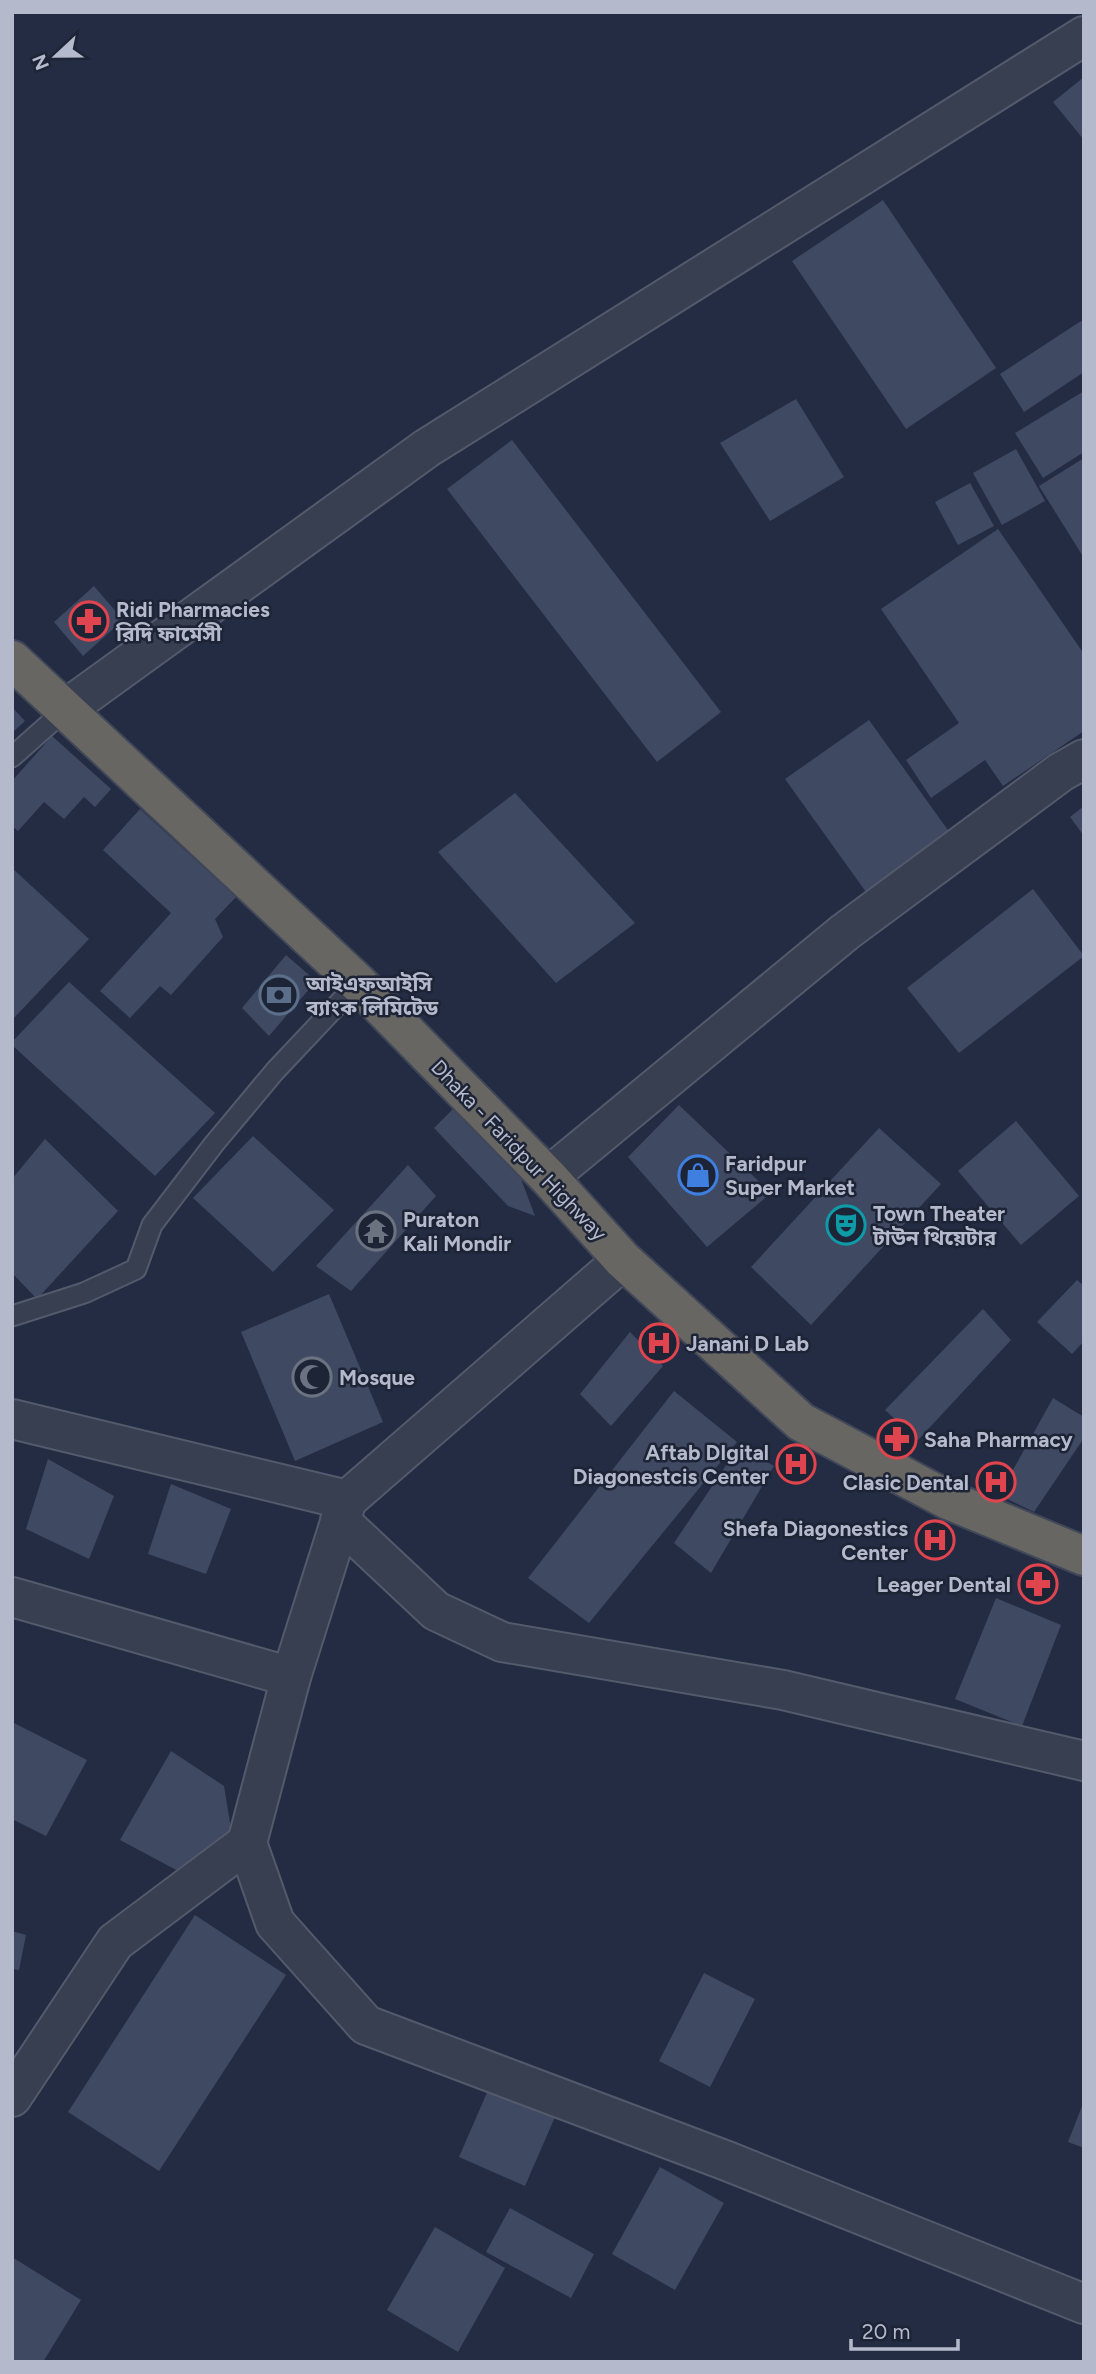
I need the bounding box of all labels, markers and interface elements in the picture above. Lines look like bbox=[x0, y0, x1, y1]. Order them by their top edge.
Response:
north arrow bbox=[21, 21, 91, 91]
text: N bbox=[27, 51, 54, 73]
place label: Ridi Pharmacies রিদি ফার্মেসী bbox=[115, 597, 270, 646]
pharmacy icon: Ridi Pharmacies রিদি ফার্মেসী bbox=[68, 600, 110, 642]
place label: আইএফআইসি ব্যাংক লিমিটেড bbox=[305, 971, 439, 1020]
bank icon: আইএফআইসি ব্যাংক লিমিটেড bbox=[258, 974, 300, 1016]
street label: Dhaka - Faridpur Highway bbox=[426, 1054, 612, 1246]
place label: Faridpur Super Market bbox=[725, 1151, 855, 1200]
shop icon: Faridpur Super Market bbox=[677, 1154, 719, 1196]
place label: Town Theater টাউন থিয়েটার bbox=[872, 1201, 1005, 1250]
theatre icon: Town Theater টাউন থিয়েটার bbox=[825, 1204, 867, 1246]
place label: Puraton Kali Mondir bbox=[403, 1207, 511, 1256]
temple icon: Puraton Kali Mondir bbox=[355, 1210, 397, 1252]
hospital icon: Janani D Lab bbox=[638, 1322, 680, 1364]
place label: Janani D Lab bbox=[686, 1331, 809, 1356]
mosque icon: Mosque bbox=[291, 1356, 333, 1398]
place label: Mosque bbox=[339, 1365, 415, 1390]
pharmacy icon: Saha Pharmacy bbox=[876, 1418, 918, 1460]
place label: Saha Pharmacy bbox=[924, 1427, 1073, 1452]
place label: Aftab DIgital Diagonestcis Center bbox=[573, 1440, 769, 1489]
hospital icon: Aftab DIgital Diagonestcis Center bbox=[775, 1443, 817, 1485]
hospital icon: Clasic Dental bbox=[975, 1461, 1017, 1503]
place label: Clasic Dental bbox=[843, 1470, 969, 1495]
place label: Shefa Diagonestics Center bbox=[723, 1516, 908, 1565]
hospital icon: Shefa Diagonestics Center bbox=[914, 1519, 956, 1561]
pharmacy icon: Leager Dental bbox=[1017, 1563, 1059, 1605]
place label: Leager Dental bbox=[877, 1572, 1011, 1597]
scale bar bbox=[851, 2308, 958, 2352]
text: 20 m bbox=[862, 2319, 910, 2344]

